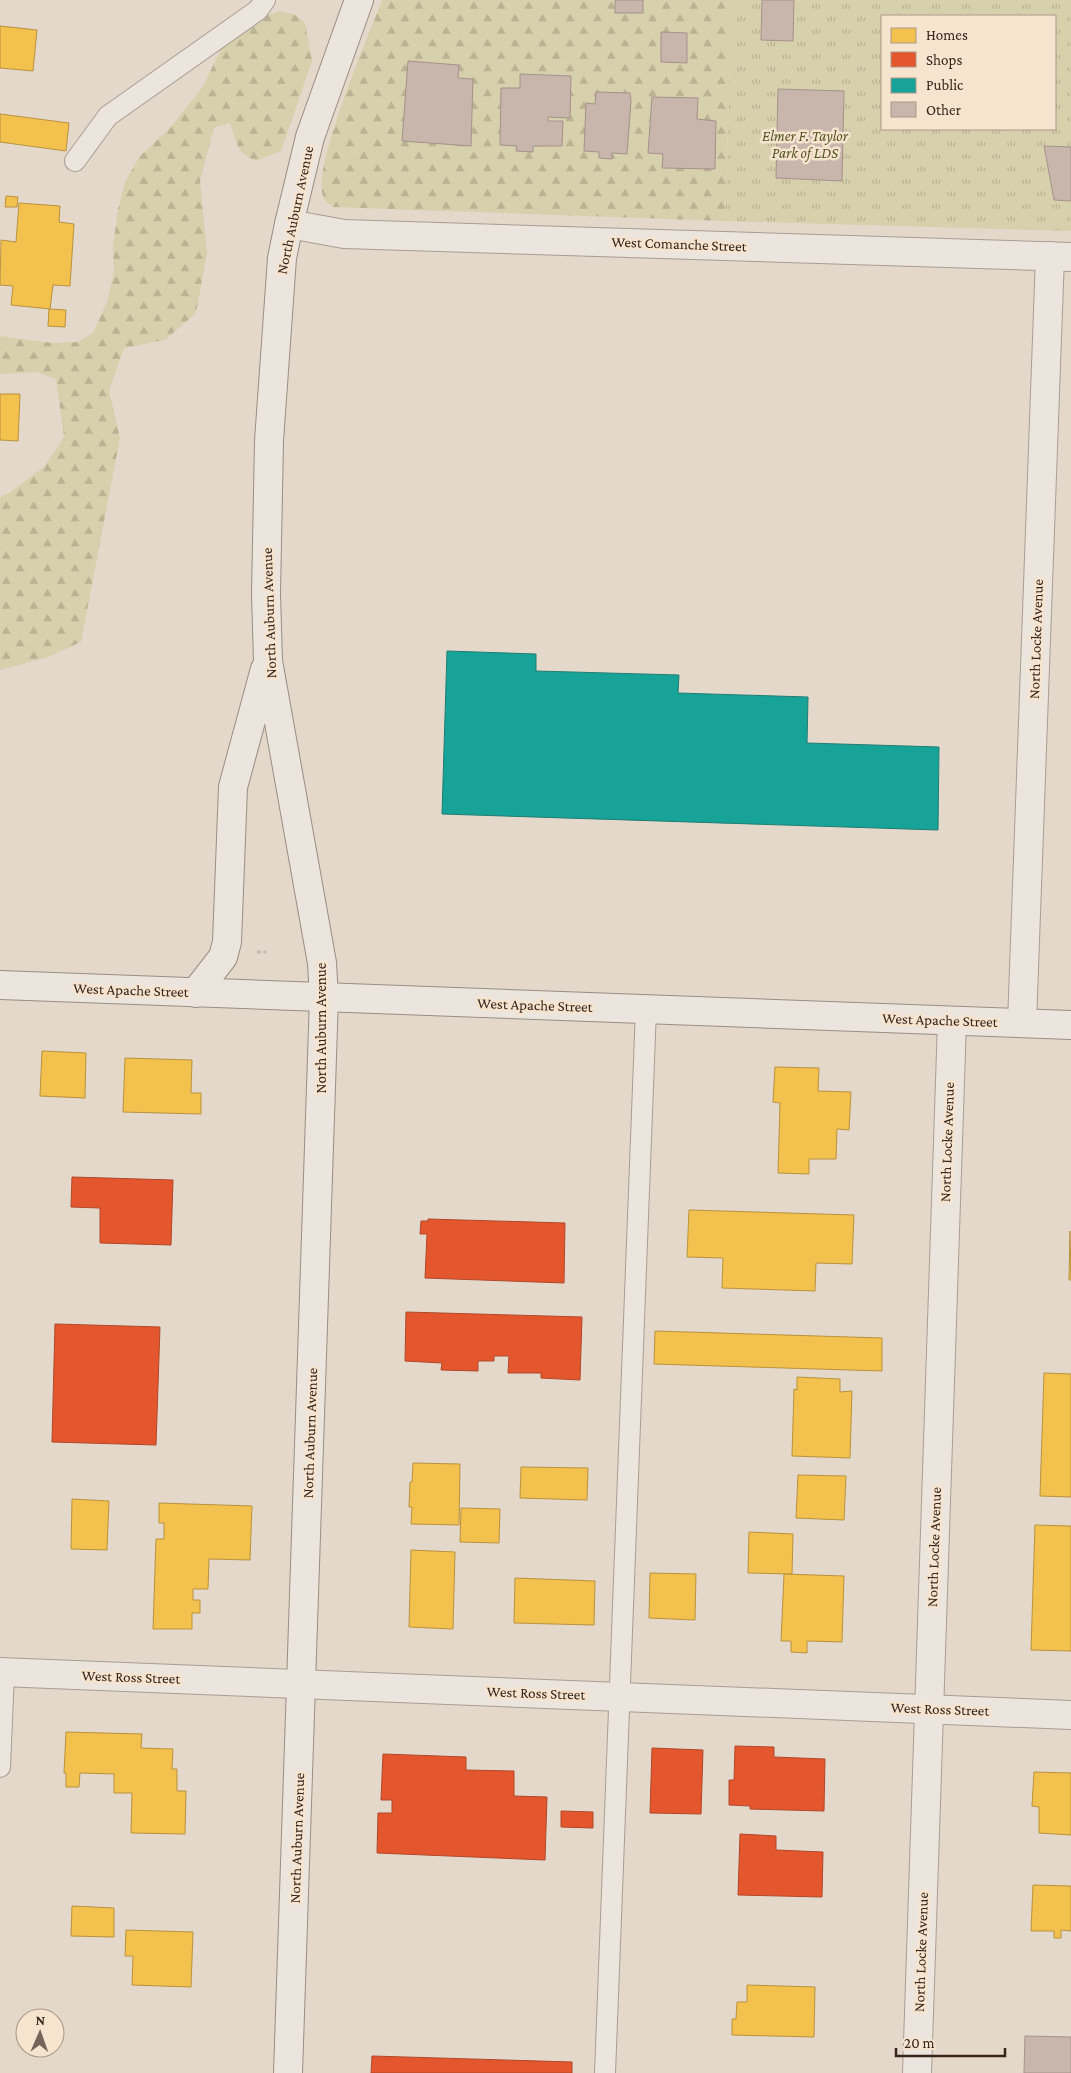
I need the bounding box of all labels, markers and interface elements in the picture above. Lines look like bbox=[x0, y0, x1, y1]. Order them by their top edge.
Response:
legend bbox=[881, 15, 1056, 130]
text: Homes bbox=[926, 27, 968, 43]
text: Shops bbox=[926, 52, 962, 69]
text: Public bbox=[926, 77, 964, 93]
text: Other bbox=[926, 102, 962, 118]
park label: Elmer F. Taylor Park of LDS bbox=[762, 128, 849, 162]
street label: North Auburn Avenue bbox=[274, 144, 317, 276]
street label: West Comanche Street bbox=[611, 234, 748, 254]
street label: North Auburn Avenue bbox=[259, 547, 279, 679]
street label: North Locke Avenue bbox=[1026, 578, 1046, 699]
street label: North Auburn Avenue bbox=[313, 962, 329, 1093]
street label: West Apache Street bbox=[73, 980, 190, 1001]
street label: West Apache Street bbox=[477, 995, 594, 1016]
street label: West Apache Street bbox=[882, 1010, 999, 1031]
street label: North Locke Avenue bbox=[937, 1081, 957, 1202]
street label: North Auburn Avenue bbox=[300, 1367, 320, 1499]
street label: North Locke Avenue bbox=[924, 1486, 944, 1607]
street label: West Ross Street bbox=[81, 1667, 182, 1687]
street label: West Ross Street bbox=[486, 1683, 587, 1703]
street label: West Ross Street bbox=[890, 1699, 991, 1719]
street label: North Auburn Avenue bbox=[287, 1772, 307, 1904]
street label: North Locke Avenue bbox=[911, 1891, 931, 2012]
north arrow bbox=[15, 2008, 65, 2058]
text: N bbox=[35, 2012, 46, 2028]
scale bar bbox=[896, 2026, 1005, 2058]
text: 20 m bbox=[904, 2035, 935, 2051]

